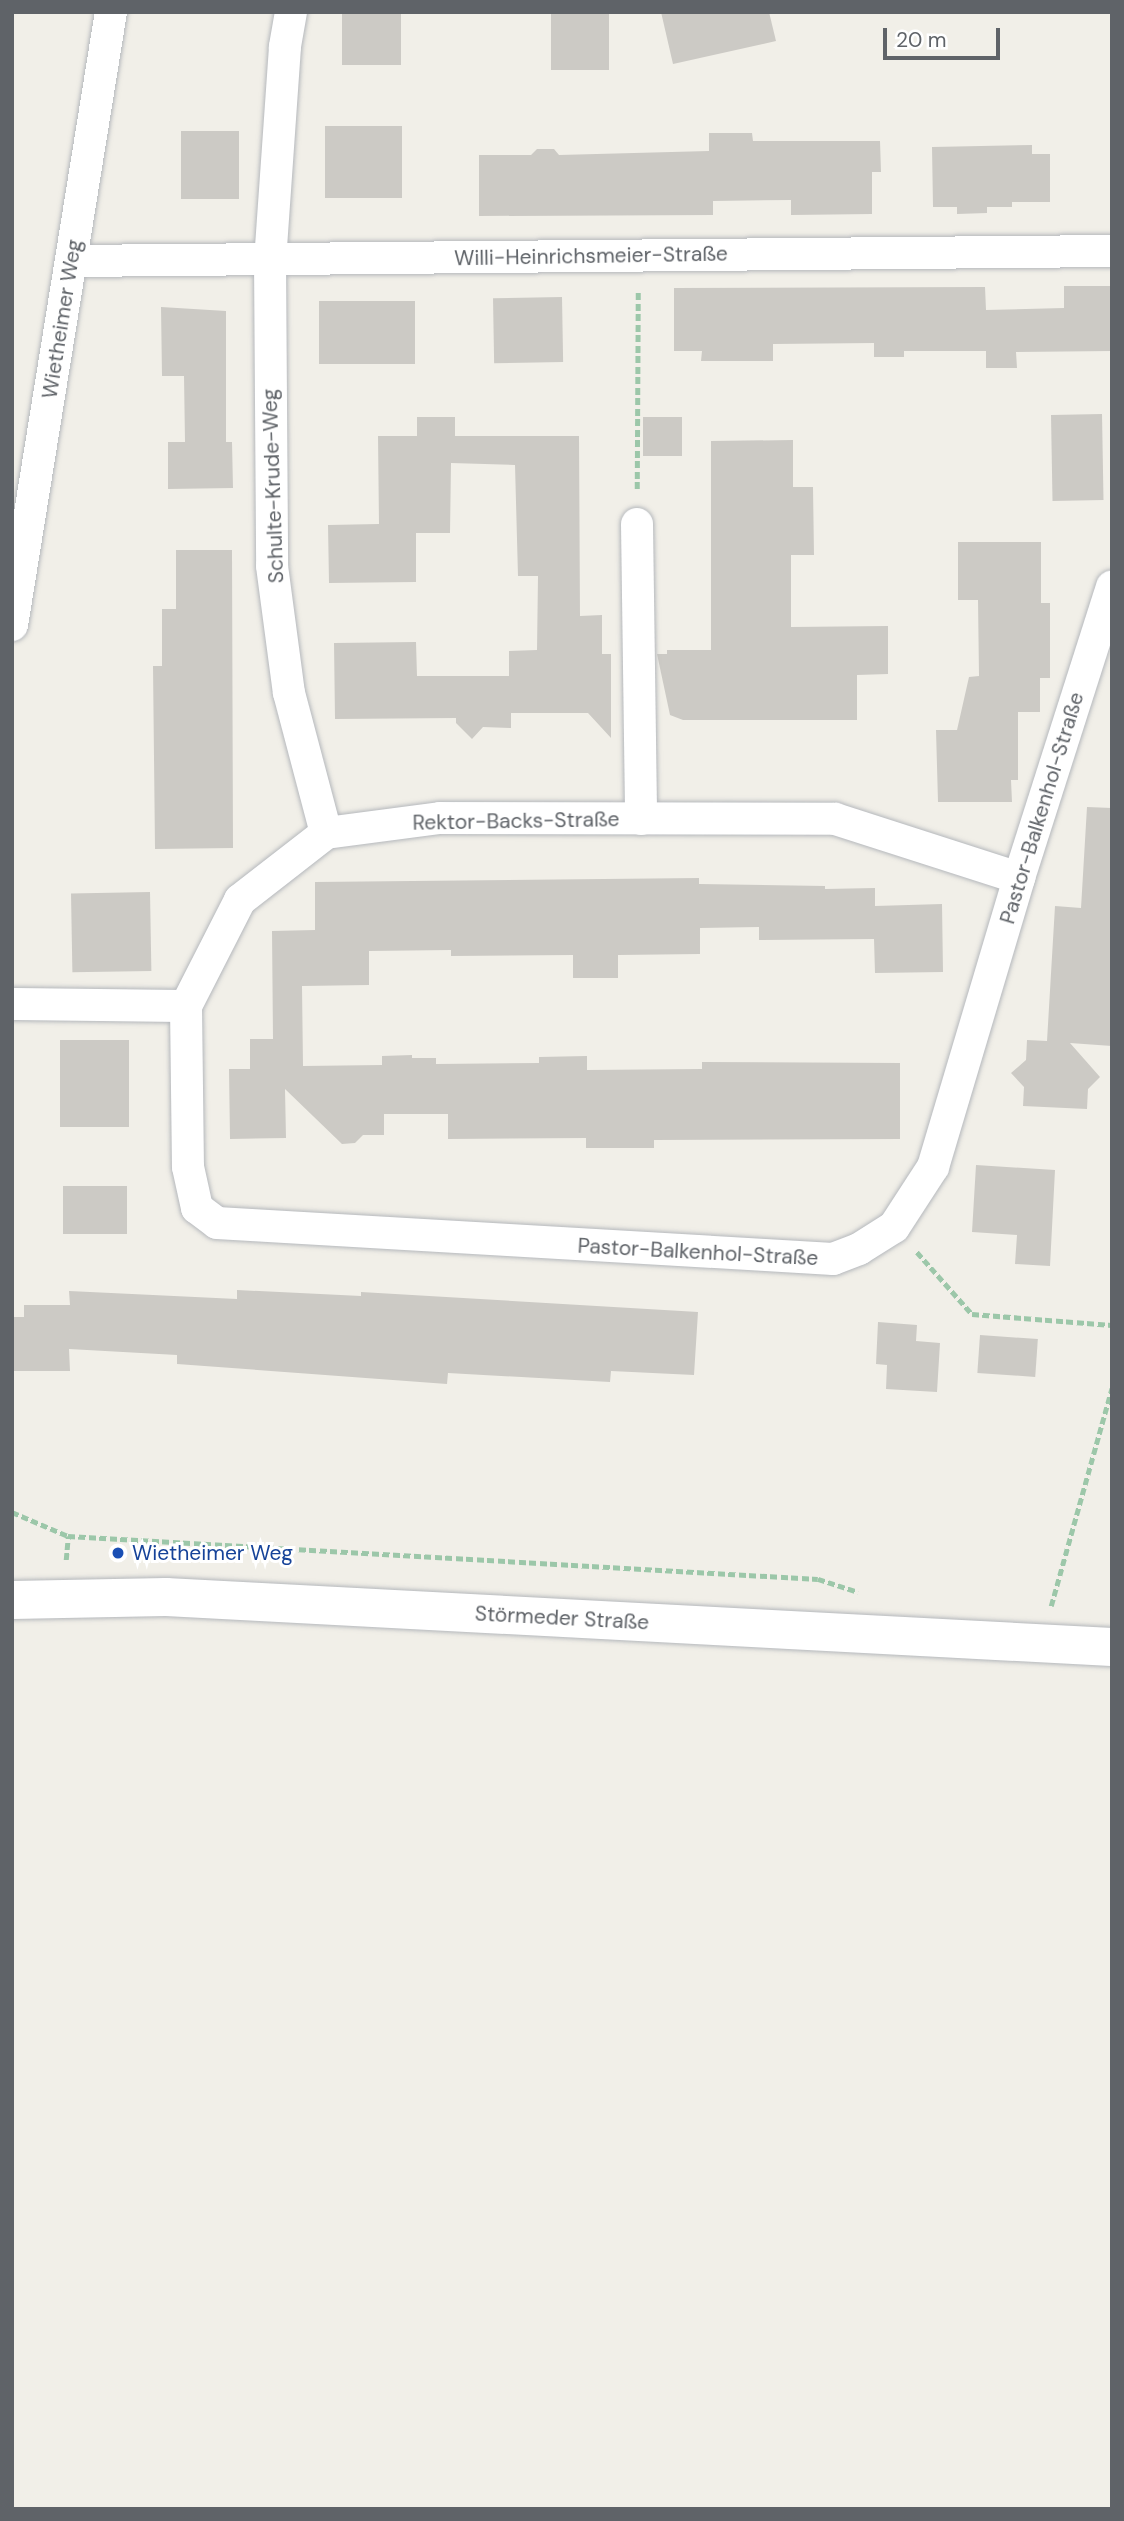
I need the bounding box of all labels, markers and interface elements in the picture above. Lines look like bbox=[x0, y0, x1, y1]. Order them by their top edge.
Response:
scale bar bbox=[886, 14, 1003, 58]
text: 20 m bbox=[896, 26, 947, 54]
street label: Wietheimer Weg bbox=[37, 237, 87, 401]
street label: Willi-Heinrichsmeier-Straße bbox=[454, 241, 728, 271]
street label: Schulte-Krude-Weg bbox=[257, 388, 289, 584]
street label: Pastor-Balkenhol-Straße bbox=[995, 689, 1089, 927]
street label: Rektor-Backs-Straße bbox=[412, 807, 620, 835]
street label: Pastor-Balkenhol-Straße bbox=[577, 1233, 819, 1271]
place label: Wietheimer Weg bbox=[132, 1540, 293, 1566]
marker: Wietheimer Weg bbox=[110, 1545, 126, 1561]
street label: Störmeder Straße bbox=[474, 1601, 650, 1635]

